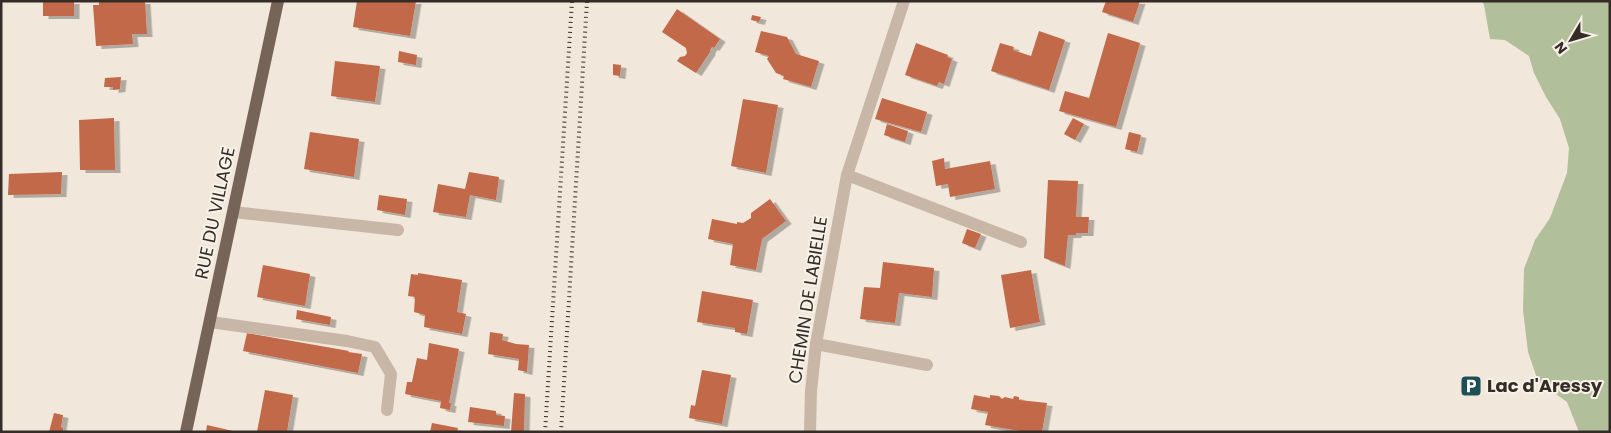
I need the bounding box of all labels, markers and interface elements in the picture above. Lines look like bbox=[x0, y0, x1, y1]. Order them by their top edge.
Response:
north arrow bbox=[1546, 15, 1596, 65]
text: N bbox=[1550, 38, 1572, 58]
street label: RUE DU VILLAGE bbox=[188, 145, 241, 281]
street label: CHEMIN DE LABIELLE bbox=[782, 214, 833, 385]
place label: Lac d'Aressy bbox=[1487, 373, 1603, 398]
parking icon: Lac d'Aressy bbox=[1459, 374, 1483, 398]

